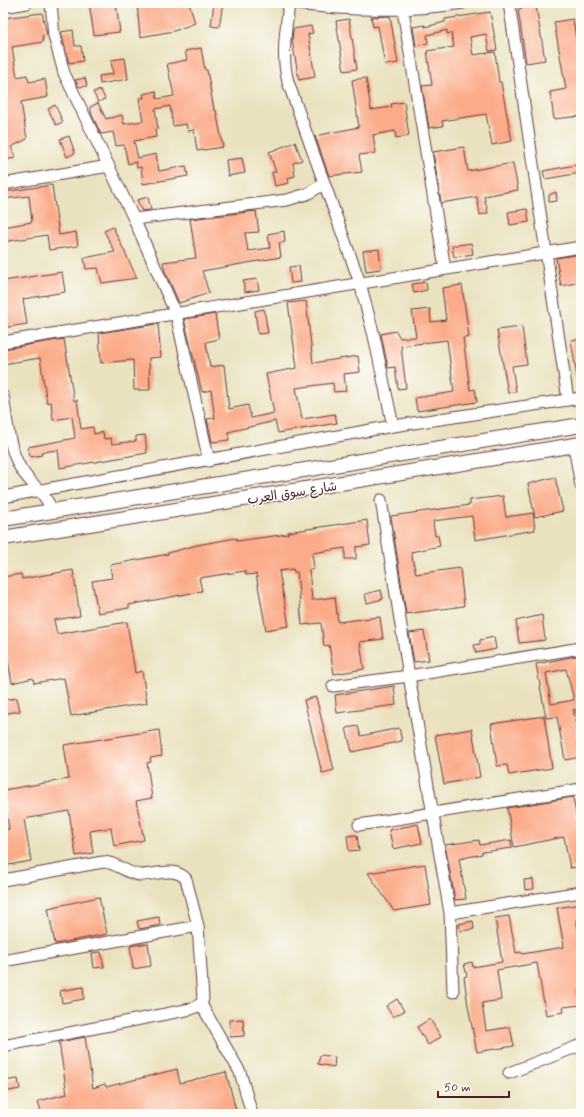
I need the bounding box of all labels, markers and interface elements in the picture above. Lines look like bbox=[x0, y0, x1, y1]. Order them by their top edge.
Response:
street label: شارع سوق العرب bbox=[246, 478, 338, 509]
scale bar bbox=[438, 1073, 509, 1099]
text: 50 m bbox=[444, 1080, 471, 1096]

